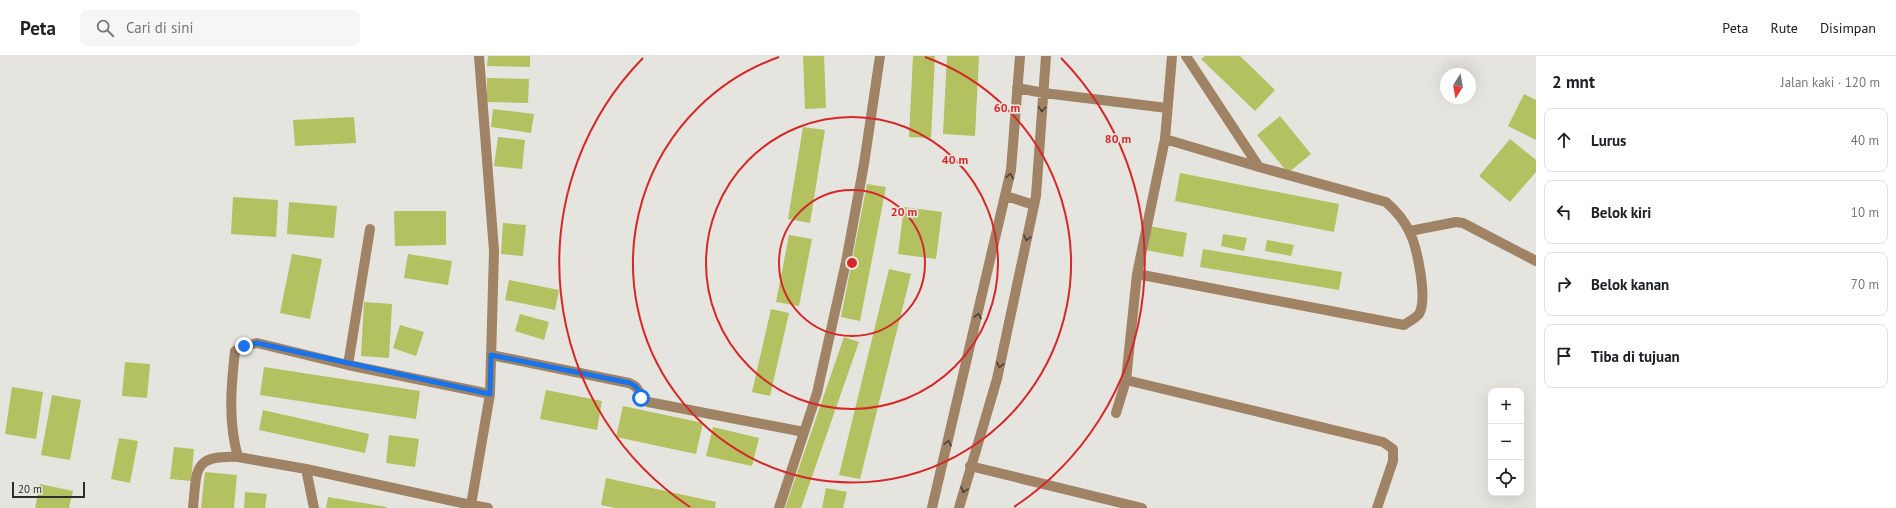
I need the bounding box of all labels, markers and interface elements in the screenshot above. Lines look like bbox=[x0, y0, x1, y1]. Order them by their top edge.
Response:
search box bbox=[80, 10, 360, 46]
text: Peta bbox=[20, 16, 56, 40]
icon: search bbox=[94, 17, 116, 39]
text: Cari di sini bbox=[126, 18, 193, 37]
text: Peta bbox=[1722, 19, 1748, 37]
text: Rute bbox=[1770, 19, 1798, 37]
text: Disimpan bbox=[1820, 19, 1876, 37]
north arrow bbox=[1440, 68, 1476, 104]
text: 2 mnt bbox=[1552, 71, 1595, 93]
text: Jalan kaki · 120 m bbox=[1781, 74, 1880, 91]
text: 60 m bbox=[994, 100, 1020, 115]
one-way arrow bbox=[1038, 106, 1047, 112]
icon: ahead bbox=[1553, 129, 1575, 151]
text: 80 m bbox=[1105, 131, 1131, 146]
text: Lurus bbox=[1591, 131, 1626, 150]
text: 40 m bbox=[1851, 132, 1879, 149]
text: 40 m bbox=[942, 152, 968, 167]
one-way arrow bbox=[1005, 173, 1014, 179]
icon: left bbox=[1553, 201, 1575, 223]
text: Belok kiri bbox=[1591, 203, 1651, 222]
text: 20 m bbox=[891, 204, 917, 219]
text: 10 m bbox=[1851, 204, 1879, 221]
one-way arrow bbox=[1024, 235, 1032, 241]
centre of rings bbox=[845, 256, 859, 270]
icon: right bbox=[1553, 273, 1575, 295]
text: Belok kanan bbox=[1591, 275, 1669, 294]
text: 70 m bbox=[1851, 276, 1879, 293]
one-way arrow bbox=[973, 313, 981, 320]
route end bbox=[235, 337, 253, 355]
icon: arrive bbox=[1553, 345, 1575, 367]
text: Tiba di tujuan bbox=[1591, 347, 1680, 366]
one-way arrow bbox=[997, 362, 1005, 368]
map controls bbox=[1488, 388, 1524, 496]
button: + bbox=[1488, 388, 1524, 424]
route start bbox=[632, 389, 650, 407]
button: − bbox=[1488, 424, 1524, 460]
one-way arrow bbox=[943, 440, 952, 447]
button: locate bbox=[1488, 460, 1524, 496]
scale bar bbox=[12, 480, 85, 499]
text: 20 m bbox=[18, 482, 42, 496]
one-way arrow bbox=[960, 486, 969, 493]

